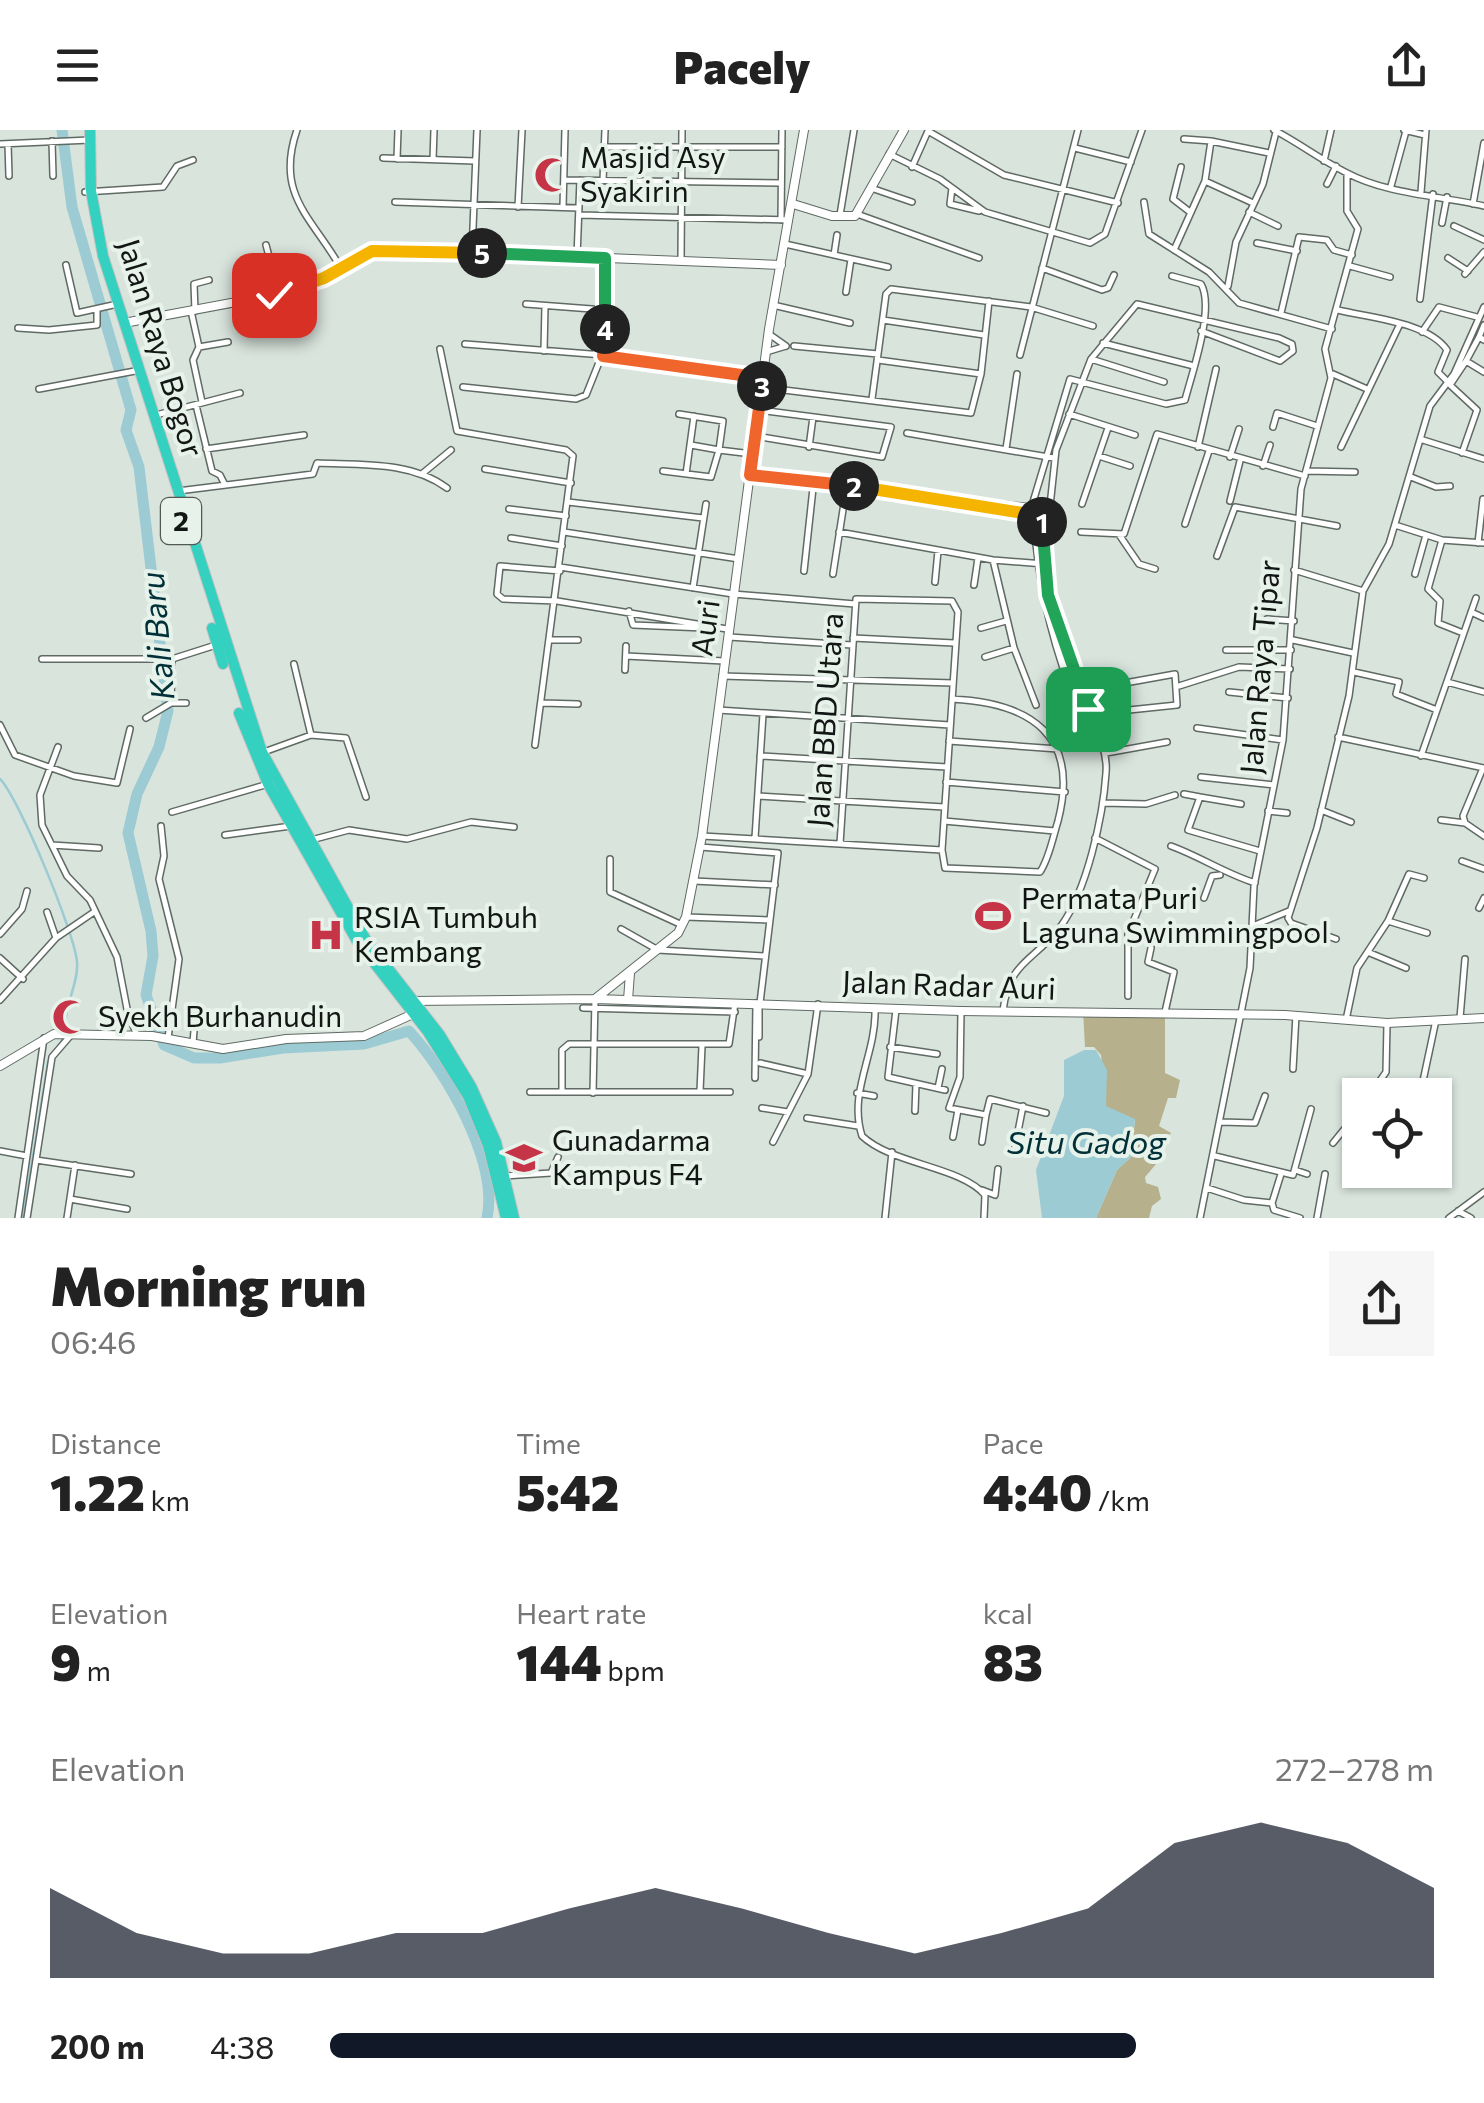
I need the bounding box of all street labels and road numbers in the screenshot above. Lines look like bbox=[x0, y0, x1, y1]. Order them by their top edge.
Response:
street label: Jalan Raya Bogor bbox=[112, 234, 213, 461]
road number: 2 bbox=[161, 498, 201, 544]
street label: Jalan Raya Tipar bbox=[1231, 558, 1286, 776]
street label: Auri bbox=[681, 597, 726, 658]
street label: Jalan BBD Utara bbox=[798, 612, 849, 828]
street label: Jalan Radar Auri bbox=[842, 961, 1057, 1006]

